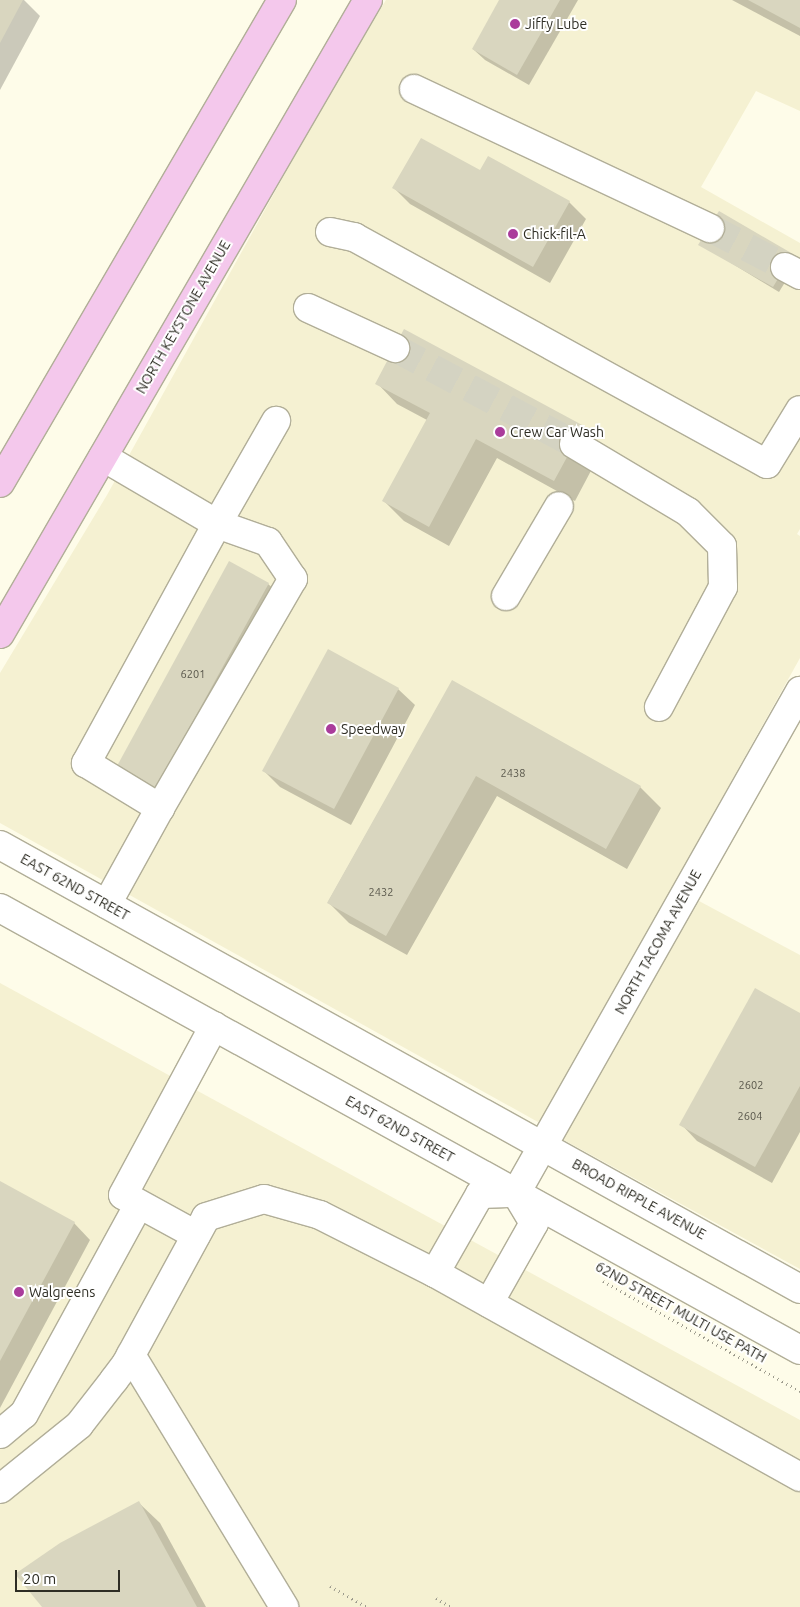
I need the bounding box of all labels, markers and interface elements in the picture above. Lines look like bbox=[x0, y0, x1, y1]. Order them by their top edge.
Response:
place label: Jiffy Lube bbox=[525, 16, 587, 32]
marker: Jiffy Lube bbox=[509, 18, 521, 30]
place label: Chick-fil-A bbox=[523, 226, 586, 242]
marker: Chick-fil-A bbox=[507, 228, 519, 240]
street label: NORTH KEYSTONE AVENUE bbox=[132, 237, 234, 397]
place label: Crew Car Wash bbox=[510, 424, 604, 440]
marker: Crew Car Wash bbox=[494, 426, 506, 438]
house number: 6201 bbox=[181, 667, 205, 681]
place label: Speedway bbox=[341, 721, 405, 737]
marker: Speedway bbox=[325, 723, 337, 735]
house number: 2438 bbox=[501, 766, 525, 780]
street label: EAST 62ND STREET bbox=[18, 850, 132, 924]
street label: NORTH TACOMA AVENUE bbox=[611, 867, 705, 1017]
house number: 2432 bbox=[369, 885, 393, 899]
house number: 2602 bbox=[739, 1078, 763, 1092]
street label: EAST 62ND STREET bbox=[343, 1092, 457, 1166]
house number: 2604 bbox=[738, 1109, 762, 1123]
street label: BROAD RIPPLE AVENUE bbox=[569, 1155, 709, 1243]
street label: 62ND STREET MULTI USE PATH bbox=[593, 1258, 769, 1366]
place label: Walgreens bbox=[29, 1284, 95, 1300]
marker: Walgreens bbox=[13, 1286, 25, 1298]
scale bar bbox=[18, 1560, 122, 1592]
text: 20 m bbox=[23, 1570, 56, 1587]

